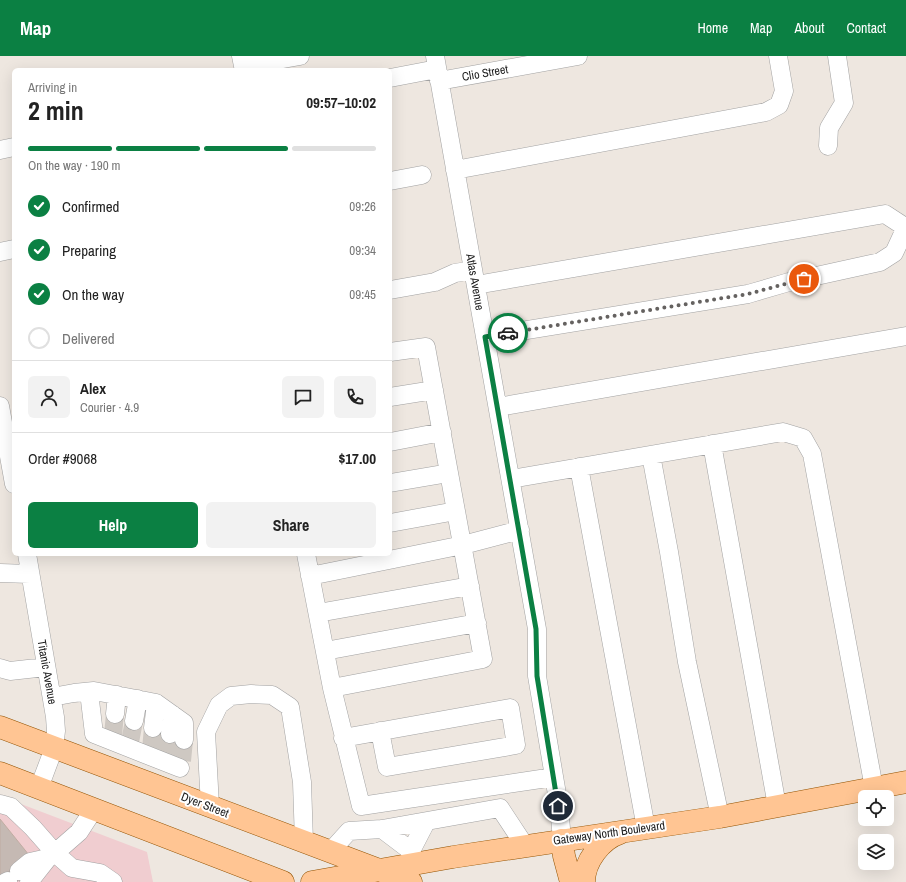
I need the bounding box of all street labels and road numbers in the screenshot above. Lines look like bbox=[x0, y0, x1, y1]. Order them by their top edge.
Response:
street label: Clio Street bbox=[461, 61, 510, 85]
street label: Atlas Avenue bbox=[462, 251, 488, 312]
street label: Titanic Avenue bbox=[33, 638, 61, 706]
street label: Dyer Street bbox=[179, 789, 231, 821]
street label: Gateway North Boulevard bbox=[552, 817, 666, 849]

